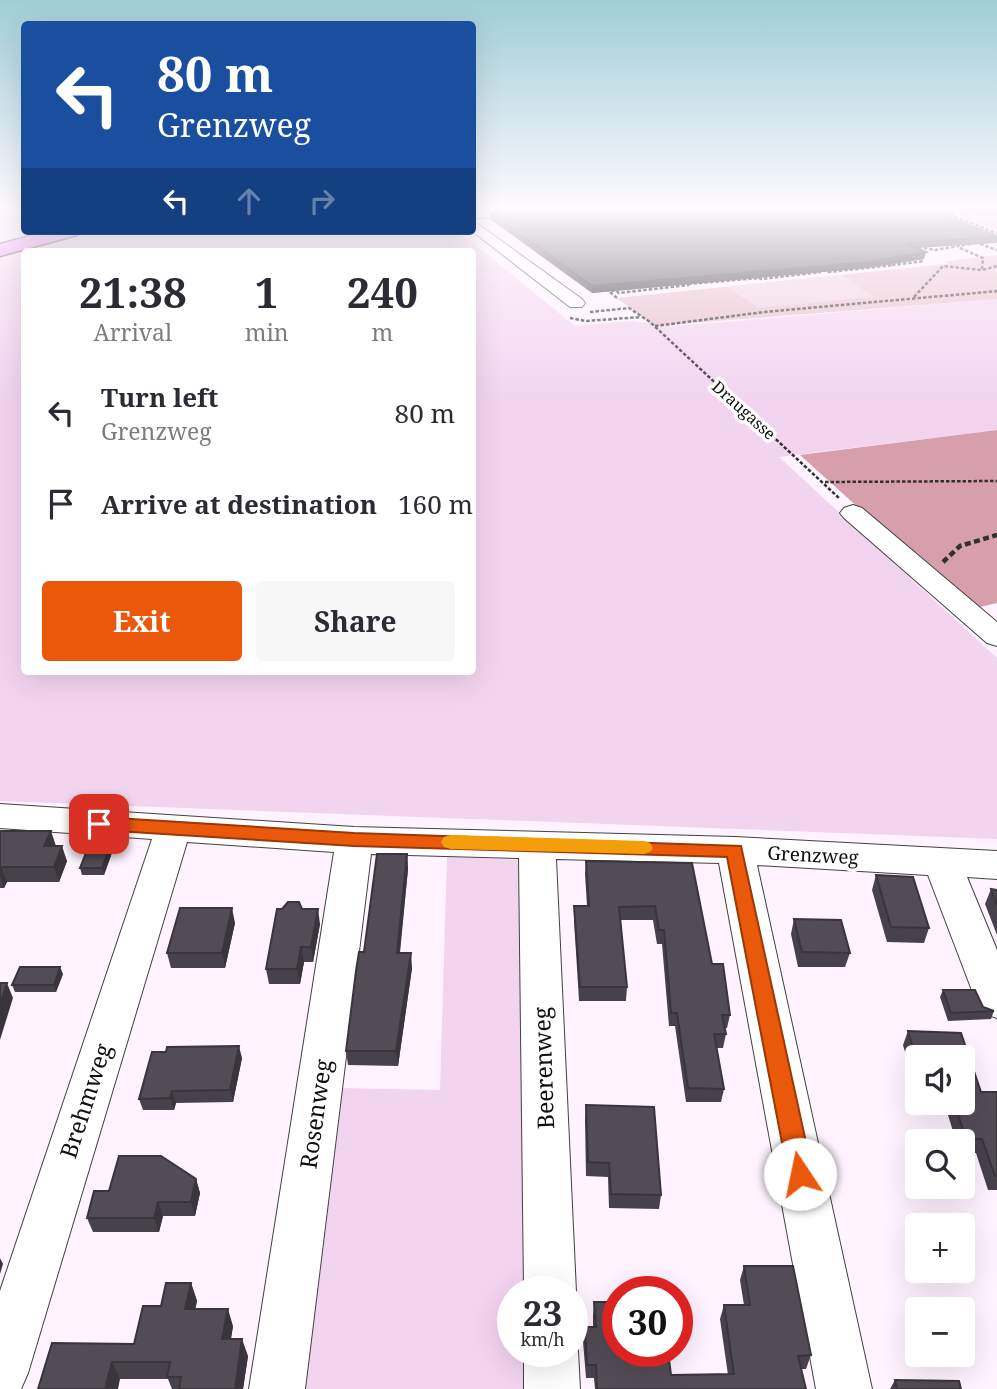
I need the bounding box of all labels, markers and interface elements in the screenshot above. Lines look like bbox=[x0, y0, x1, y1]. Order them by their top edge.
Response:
text: 80 m bbox=[157, 40, 273, 106]
icon: left bbox=[42, 49, 133, 140]
text: Grenzweg bbox=[157, 103, 311, 146]
icon: left bbox=[157, 182, 195, 220]
icon: ahead bbox=[230, 182, 268, 220]
icon: right bbox=[303, 182, 341, 220]
text: 21:38 bbox=[79, 263, 187, 320]
text: 1 bbox=[255, 263, 279, 320]
text: 240 bbox=[347, 263, 418, 320]
text: Arrival bbox=[94, 316, 172, 348]
text: min bbox=[245, 316, 289, 348]
text: m bbox=[371, 316, 393, 348]
street label: Draugasse bbox=[707, 376, 781, 444]
text: Turn left bbox=[101, 379, 218, 415]
icon: left bbox=[42, 394, 80, 432]
text: 80 m bbox=[395, 395, 455, 431]
text: Grenzweg bbox=[101, 415, 212, 447]
icon: arrive bbox=[42, 485, 80, 523]
text: Arrive at destination bbox=[101, 486, 377, 522]
text: 160 m bbox=[398, 486, 473, 522]
button: Exit bbox=[42, 581, 242, 661]
button: Share bbox=[256, 581, 455, 661]
pin bbox=[69, 794, 129, 854]
icon: arrive bbox=[80, 805, 118, 843]
street label: Grenzweg bbox=[767, 840, 859, 870]
street label: Beerenweg bbox=[525, 1006, 561, 1130]
street label: Brehmweg bbox=[51, 1039, 119, 1162]
map controls bbox=[905, 1045, 975, 1367]
button: sound bbox=[905, 1045, 975, 1115]
street label: Rosenweg bbox=[291, 1056, 339, 1171]
button: search bbox=[905, 1129, 975, 1199]
position arrow bbox=[763, 1137, 837, 1211]
button: + bbox=[905, 1213, 975, 1283]
speed limit sign: 30 bbox=[602, 1276, 693, 1367]
text: 23 bbox=[523, 1289, 562, 1336]
button: − bbox=[905, 1297, 975, 1367]
text: km/h bbox=[520, 1327, 565, 1351]

